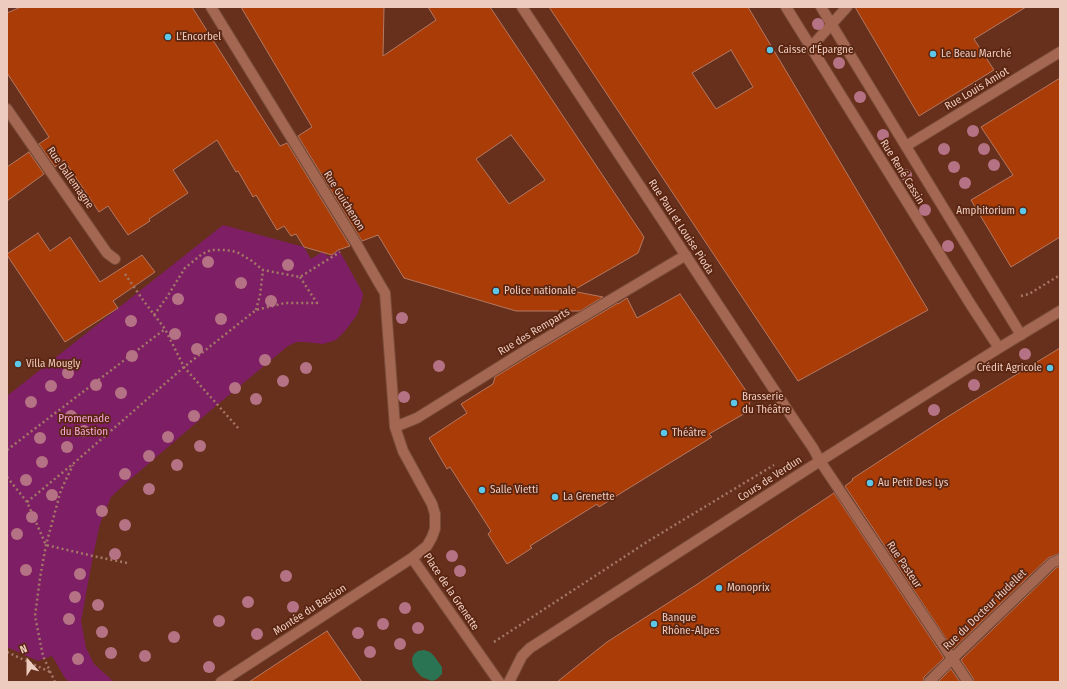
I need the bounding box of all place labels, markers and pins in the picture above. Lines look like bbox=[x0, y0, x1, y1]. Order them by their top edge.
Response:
place label: L'Encorbel bbox=[176, 30, 221, 44]
marker: L'Encorbel bbox=[163, 32, 173, 42]
place label: Caisse d'Épargne bbox=[778, 43, 853, 57]
marker: Caisse d'Épargne bbox=[765, 45, 775, 55]
place label: Le Beau Marché bbox=[941, 47, 1011, 61]
marker: Le Beau Marché bbox=[928, 49, 938, 59]
place label: Amphitorium bbox=[956, 204, 1015, 218]
marker: Amphitorium bbox=[1018, 206, 1028, 216]
place label: Police nationale bbox=[504, 284, 576, 298]
marker: Police nationale bbox=[491, 286, 501, 296]
place label: Villa Mougly bbox=[26, 357, 80, 371]
marker: Villa Mougly bbox=[13, 359, 23, 369]
place label: Crédit Agricole bbox=[977, 361, 1042, 375]
marker: Crédit Agricole bbox=[1045, 363, 1055, 373]
place label: Brasserie du Théâtre bbox=[742, 390, 790, 416]
marker: Brasserie du Théâtre bbox=[729, 398, 739, 408]
place label: Théâtre bbox=[672, 426, 706, 440]
marker: Théâtre bbox=[659, 428, 669, 438]
place label: Au Petit Des Lys bbox=[878, 476, 948, 490]
marker: Au Petit Des Lys bbox=[865, 478, 875, 488]
place label: Salle Vietti bbox=[490, 483, 538, 497]
marker: Salle Vietti bbox=[477, 485, 487, 495]
place label: La Grenette bbox=[563, 490, 615, 504]
marker: La Grenette bbox=[550, 492, 560, 502]
place label: Monoprix bbox=[727, 581, 769, 595]
marker: Monoprix bbox=[714, 583, 724, 593]
place label: Banque Rhône-Alpes bbox=[662, 611, 719, 637]
marker: Banque Rhône-Alpes bbox=[649, 619, 659, 629]

